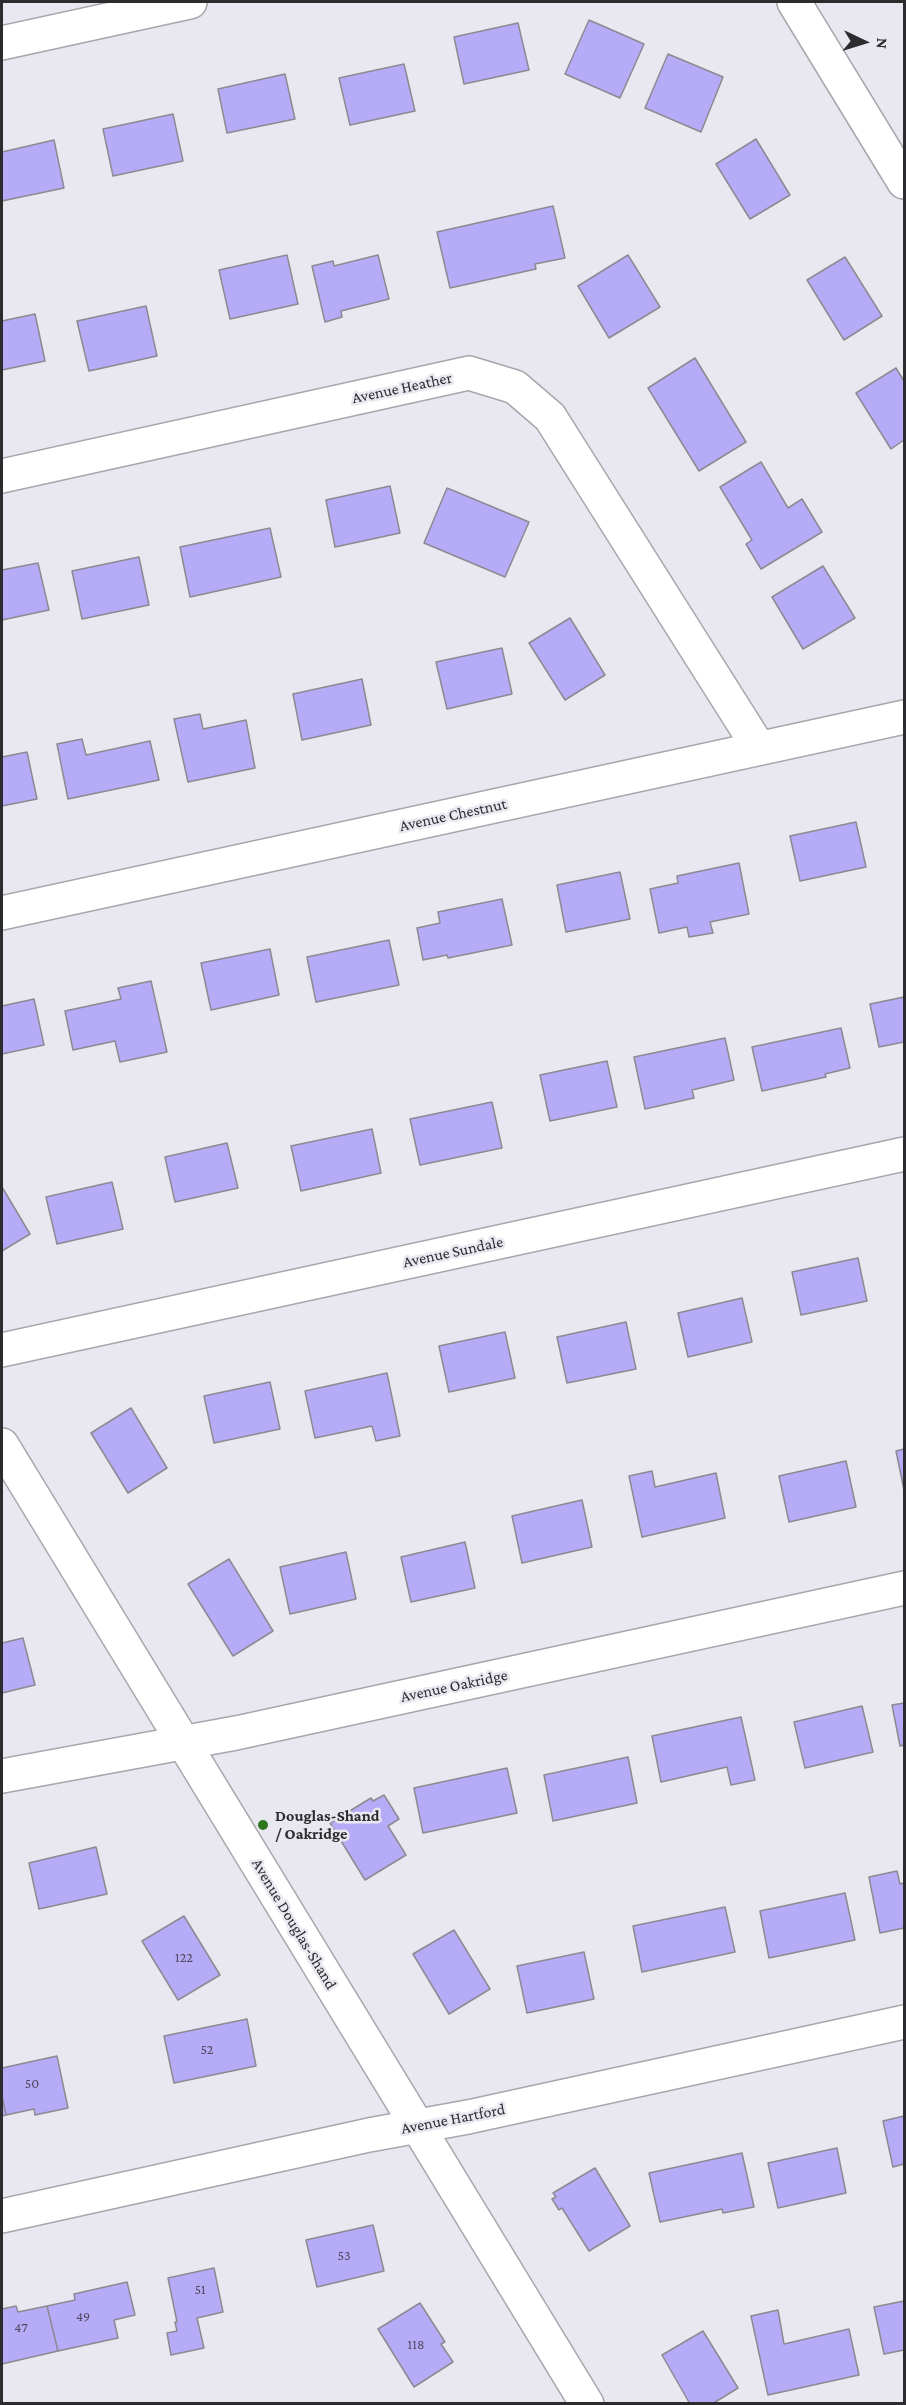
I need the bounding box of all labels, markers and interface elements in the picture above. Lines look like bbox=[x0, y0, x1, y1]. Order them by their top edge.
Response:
north arrow bbox=[834, 12, 894, 72]
text: N bbox=[874, 37, 891, 49]
street label: Avenue Heather bbox=[350, 368, 454, 408]
street label: Avenue Chestnut bbox=[398, 794, 508, 836]
street label: Avenue Sundale bbox=[401, 1232, 505, 1272]
street label: Avenue Oakridge bbox=[399, 1665, 509, 1707]
place label: Douglas-Shand / Oakridge bbox=[275, 1806, 380, 1844]
marker: Douglas-Shand / Oakridge bbox=[256, 1818, 270, 1832]
street label: Avenue Douglas-Shand bbox=[247, 1855, 341, 1993]
house number: 122 bbox=[175, 1950, 193, 1966]
house number: 52 bbox=[201, 2042, 213, 2058]
house number: 50 bbox=[25, 2076, 39, 2092]
street label: Avenue Hartford bbox=[399, 2100, 507, 2138]
house number: 53 bbox=[337, 2248, 351, 2264]
house number: 51 bbox=[194, 2282, 206, 2298]
house number: 49 bbox=[76, 2309, 90, 2325]
house number: 47 bbox=[14, 2320, 28, 2336]
house number: 118 bbox=[408, 2337, 424, 2353]

